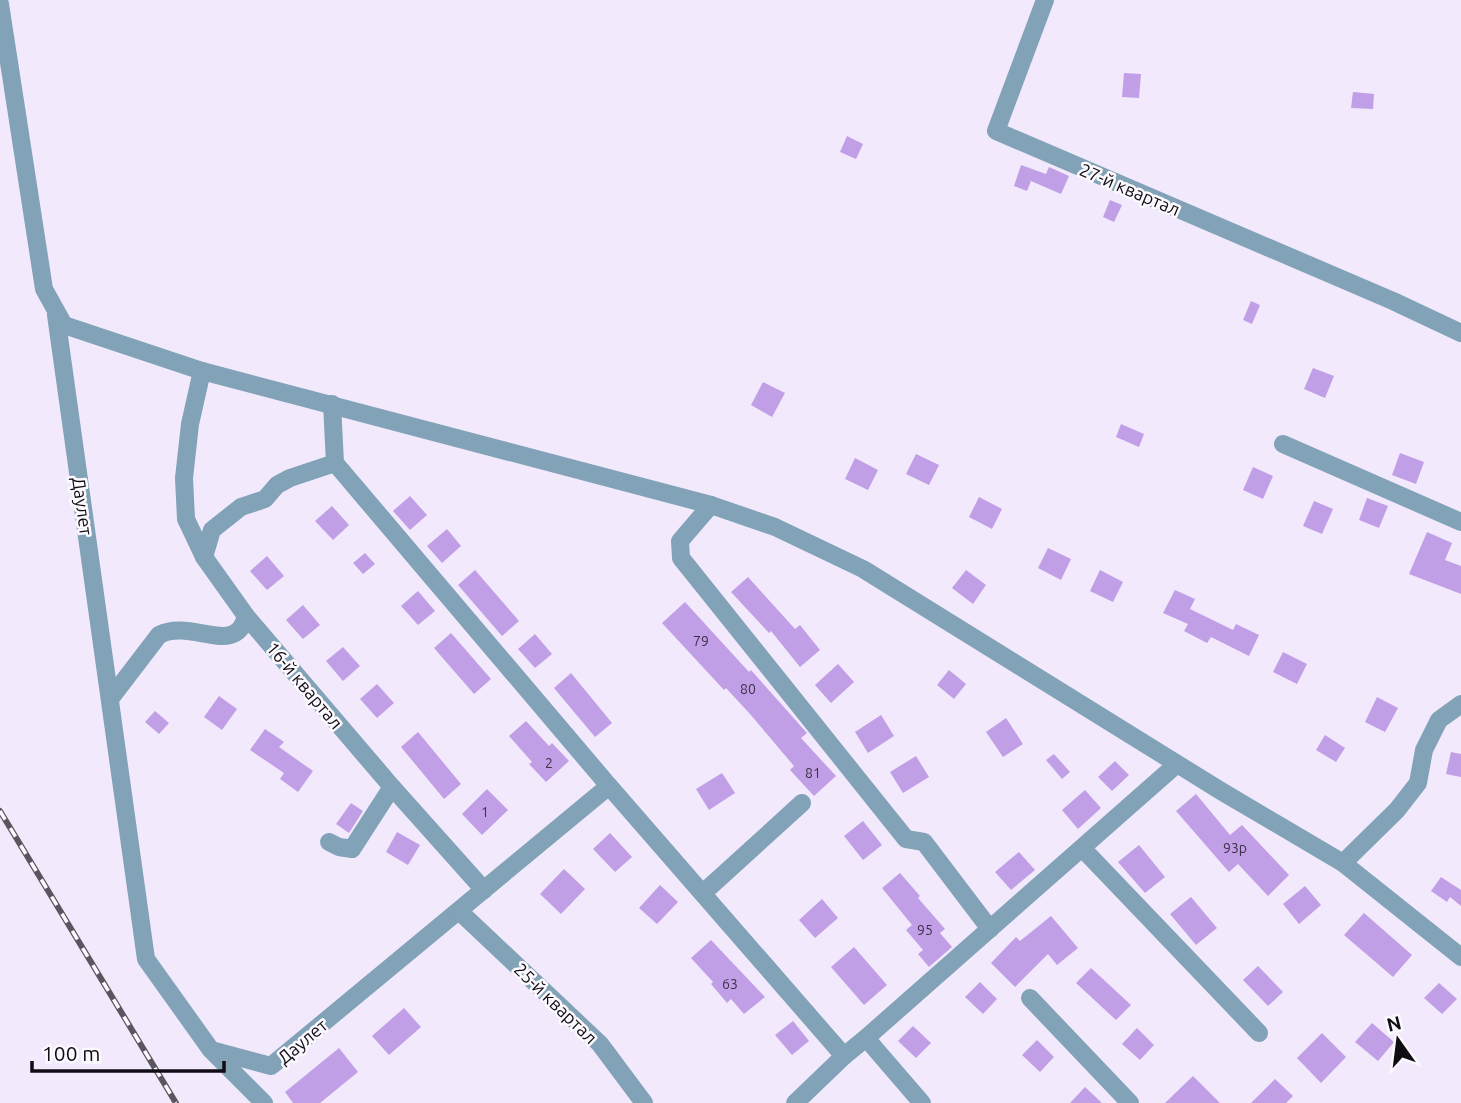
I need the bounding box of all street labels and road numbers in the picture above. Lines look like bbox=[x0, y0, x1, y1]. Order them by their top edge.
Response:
street label: 27-й квартал bbox=[1077, 159, 1183, 219]
street label: Даулет bbox=[69, 476, 97, 536]
street label: 16-й квартал bbox=[263, 638, 347, 732]
street label: 25-й квартал bbox=[511, 959, 601, 1047]
street label: Даулет bbox=[273, 1014, 331, 1068]

